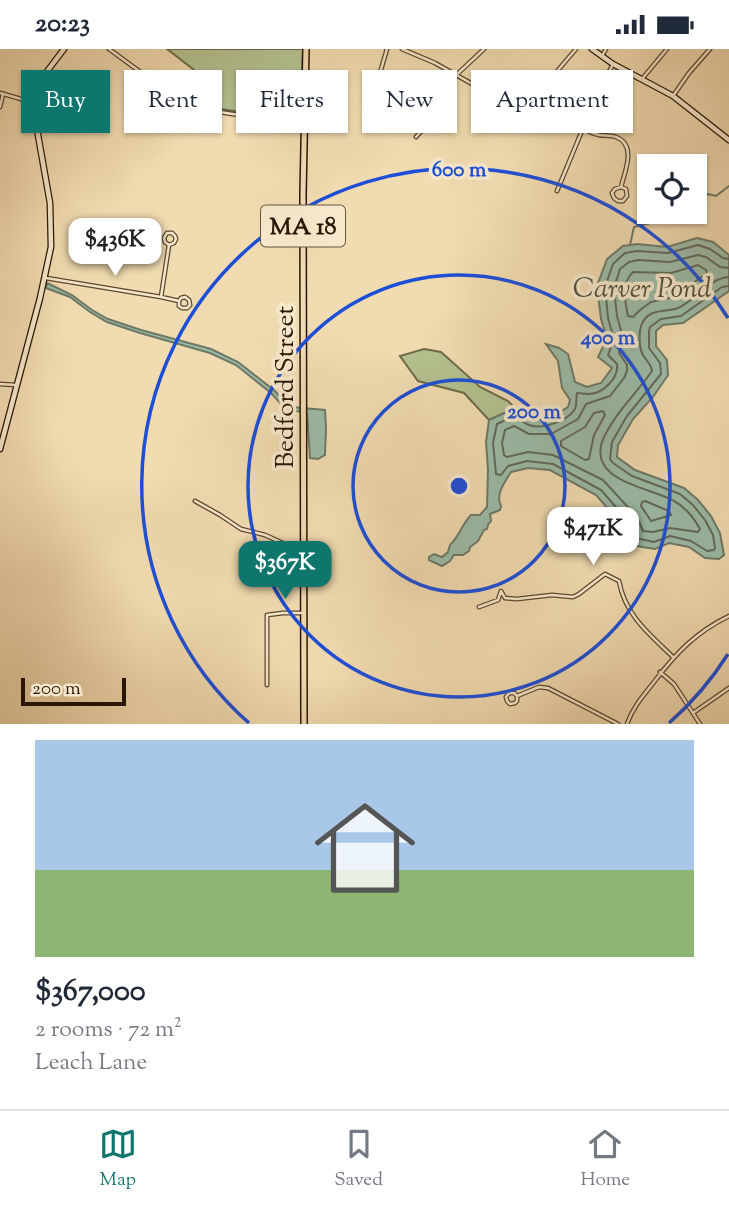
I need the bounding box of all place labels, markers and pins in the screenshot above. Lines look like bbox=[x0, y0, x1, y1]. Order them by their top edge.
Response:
pin: $436K bbox=[66, 219, 164, 278]
centre of rings bbox=[447, 474, 471, 498]
pin: $471K bbox=[544, 507, 642, 567]
pin: $367K bbox=[236, 541, 334, 601]

